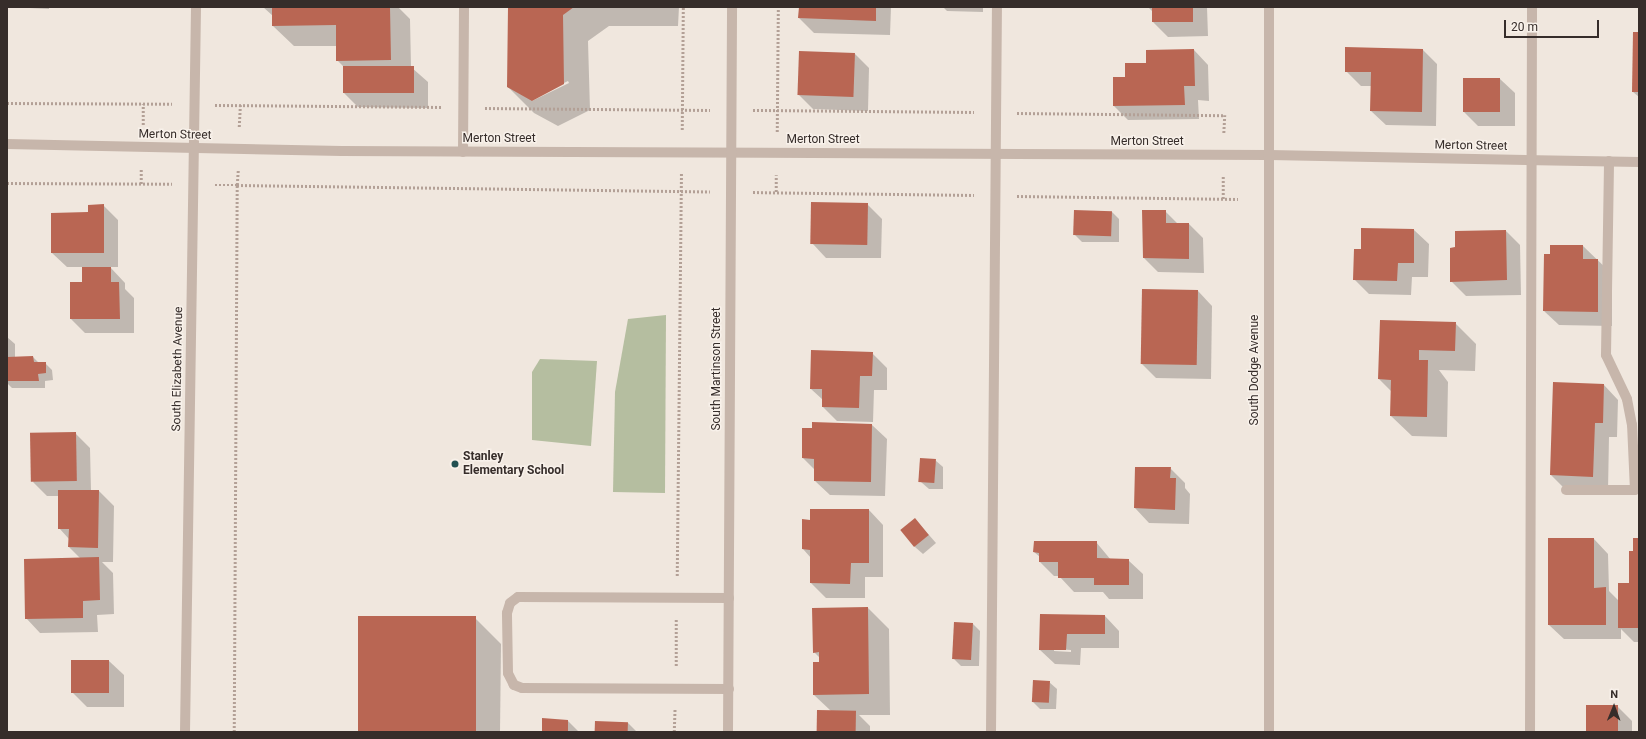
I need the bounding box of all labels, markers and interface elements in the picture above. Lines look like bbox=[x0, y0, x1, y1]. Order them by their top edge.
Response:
scale bar bbox=[1506, 12, 1601, 38]
text: 20 m bbox=[1511, 20, 1538, 34]
street label: Merton Street bbox=[138, 127, 212, 143]
street label: Merton Street bbox=[462, 132, 536, 146]
street label: Merton Street bbox=[786, 133, 860, 147]
street label: Merton Street bbox=[1110, 135, 1184, 149]
street label: Merton Street bbox=[1434, 138, 1508, 154]
street label: South Elizabeth Avenue bbox=[170, 306, 186, 432]
street label: South Martinson Street bbox=[710, 307, 724, 431]
street label: South Dodge Avenue bbox=[1248, 315, 1262, 425]
place label: Stanley Elementary School bbox=[463, 450, 564, 478]
marker: Stanley Elementary School bbox=[450, 459, 460, 469]
north arrow bbox=[1594, 687, 1634, 727]
text: N bbox=[1610, 688, 1618, 701]

